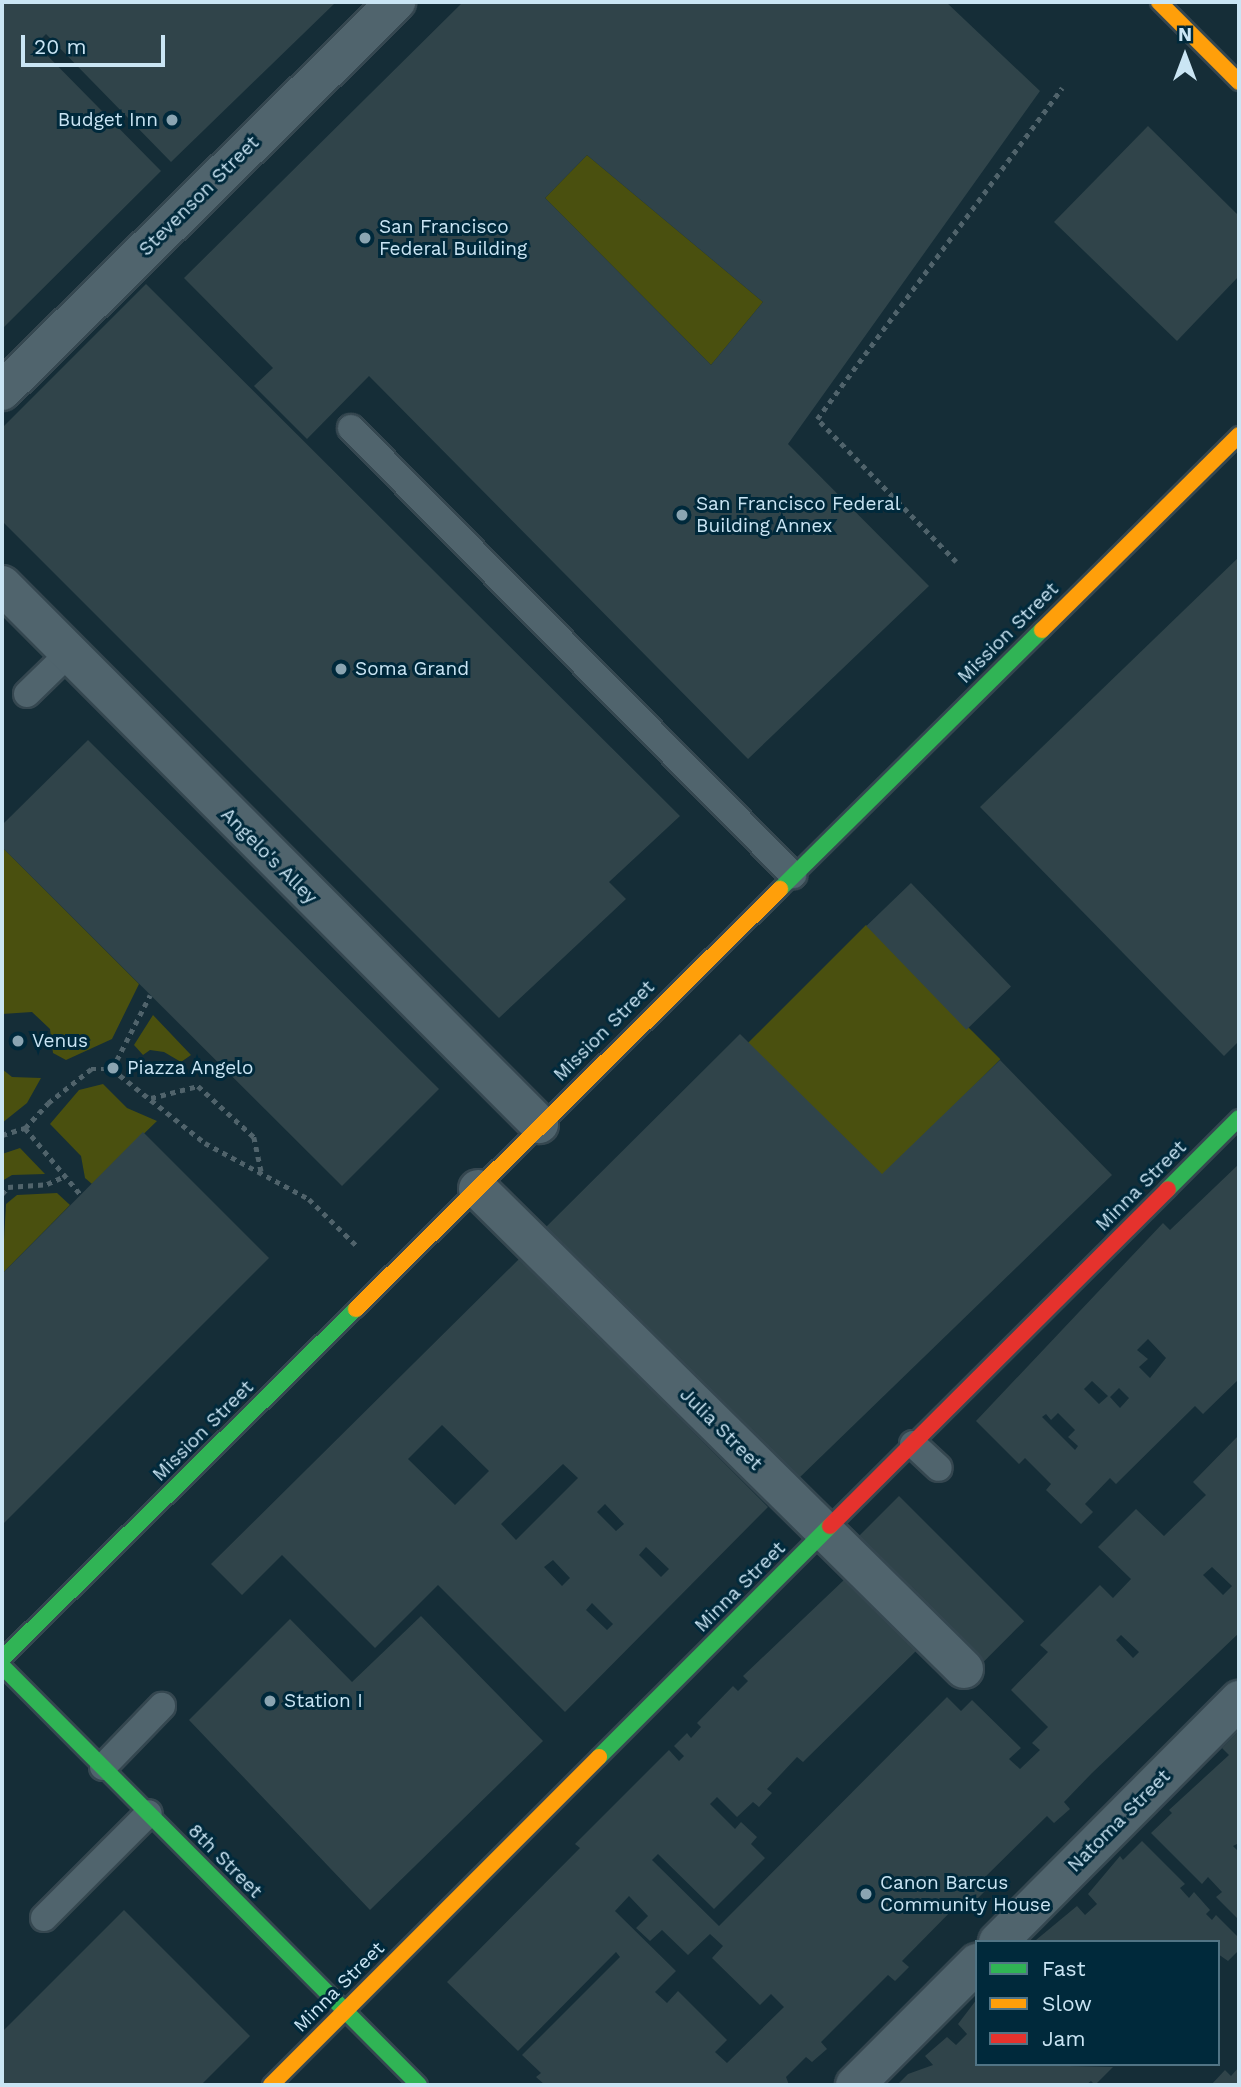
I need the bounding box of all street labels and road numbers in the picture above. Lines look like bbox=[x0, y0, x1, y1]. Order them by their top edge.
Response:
street label: Stevenson Street bbox=[134, 131, 264, 261]
street label: Mission Street bbox=[953, 578, 1063, 688]
street label: Angelo's Alley bbox=[216, 803, 322, 909]
street label: Mission Street bbox=[549, 976, 659, 1086]
street label: Minna Street bbox=[1091, 1136, 1191, 1236]
street label: Mission Street bbox=[148, 1376, 258, 1486]
street label: Julia Street bbox=[675, 1383, 767, 1475]
street label: Minna Street bbox=[690, 1537, 790, 1637]
street label: Natoma Street bbox=[1063, 1765, 1175, 1877]
street label: 8th Street bbox=[183, 1819, 267, 1903]
street label: Minna Street bbox=[289, 1937, 389, 2037]

